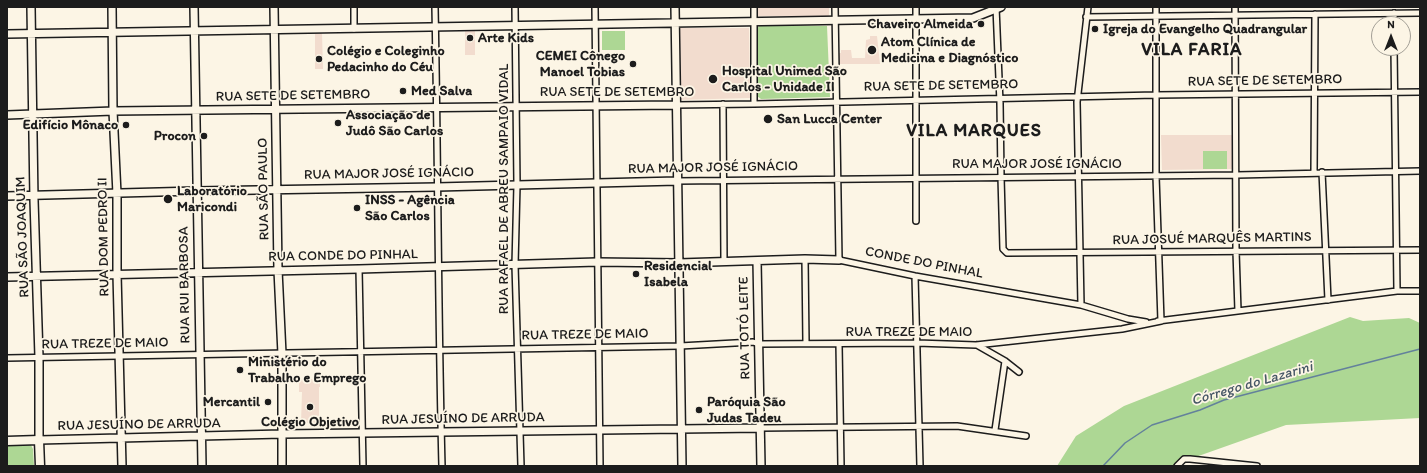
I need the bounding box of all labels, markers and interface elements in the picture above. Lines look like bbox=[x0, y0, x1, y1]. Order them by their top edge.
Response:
place label: Chaveiro Almeida bbox=[867, 16, 973, 32]
north arrow bbox=[1371, 16, 1411, 56]
text: N bbox=[1387, 18, 1395, 31]
marker: Chaveiro Almeida bbox=[976, 19, 986, 29]
place label: Igreja do Evangelho Quadrangular bbox=[1103, 21, 1307, 37]
marker: Igreja do Evangelho Quadrangular bbox=[1090, 24, 1100, 34]
place label: Arte Kids bbox=[478, 30, 534, 46]
marker: Arte Kids bbox=[465, 33, 475, 43]
place label: Atom Clínica de Medicina e Diagnóstico bbox=[881, 34, 1018, 66]
district label: VILA FARIA bbox=[1142, 39, 1242, 61]
place label: Colégio e Coleginho Pedacinho do Céu bbox=[327, 43, 445, 76]
marker: Atom Clínica de Medicina e Diagnóstico bbox=[866, 44, 878, 56]
place label: CEMEI Cônego Manoel Tobias bbox=[536, 48, 625, 80]
marker: Colégio e Coleginho Pedacinho do Céu bbox=[314, 54, 324, 64]
marker: CEMEI Cônego Manoel Tobias bbox=[628, 59, 638, 69]
place label: Hospital Unimed São Carlos - Unidade II bbox=[722, 63, 847, 96]
street label: RUA RAFAEL DE ABREU SAMPAIO VIDAL bbox=[496, 64, 512, 314]
street label: RUA SETE DE SETEMBRO bbox=[1188, 71, 1342, 91]
marker: Hospital Unimed São Carlos - Unidade II bbox=[707, 73, 719, 85]
street label: RUA SETE DE SETEMBRO bbox=[864, 76, 1018, 96]
place label: Med Salva bbox=[411, 83, 472, 99]
street label: RUA SETE DE SETEMBRO bbox=[540, 84, 694, 100]
street label: RUA SETE DE SETEMBRO bbox=[216, 86, 370, 106]
marker: Med Salva bbox=[398, 86, 408, 96]
place label: Associação de Judô São Carlos bbox=[346, 107, 443, 140]
place label: San Lucca Center bbox=[777, 111, 882, 127]
marker: San Lucca Center bbox=[762, 113, 774, 125]
place label: Edifício Mônaco bbox=[23, 117, 118, 133]
marker: Associação de Judô São Carlos bbox=[333, 118, 343, 128]
marker: Edifício Mônaco bbox=[121, 120, 131, 130]
district label: VILA MARQUES bbox=[906, 120, 1042, 142]
place label: Procon bbox=[154, 128, 196, 144]
marker: Procon bbox=[199, 131, 209, 141]
street label: RUA SÃO PAULO bbox=[255, 137, 273, 241]
street label: RUA MAJOR JOSÉ IGNÁCIO bbox=[952, 156, 1122, 172]
street label: RUA MAJOR JOSÉ IGNÁCIO bbox=[628, 158, 798, 178]
street label: RUA MAJOR JOSÉ IGNÁCIO bbox=[304, 164, 474, 184]
street label: RUA SÃO JOAQUIM bbox=[12, 176, 34, 298]
street label: RUA DOM PEDRO II bbox=[95, 177, 113, 297]
place label: Laboratório Maricondi bbox=[177, 183, 247, 216]
place label: INSS - Agência São Carlos bbox=[365, 192, 455, 224]
marker: Laboratório Maricondi bbox=[162, 193, 174, 205]
marker: INSS - Agência São Carlos bbox=[352, 203, 362, 213]
street label: RUA RUI BARBOSA bbox=[176, 226, 194, 344]
street label: RUA JOSUÉ MARQUÊS MARTINS bbox=[1112, 229, 1312, 249]
street label: CONDE DO PINHAL bbox=[864, 243, 984, 283]
street label: RUA CONDE DO PINHAL bbox=[268, 246, 418, 266]
place label: Residencial Isabela bbox=[644, 258, 712, 290]
marker: Residencial Isabela bbox=[631, 269, 641, 279]
street label: RUA TOTÓ LEITE bbox=[736, 276, 754, 380]
street label: RUA TREZE DE MAIO bbox=[846, 324, 972, 340]
street label: RUA TREZE DE MAIO bbox=[521, 325, 649, 345]
street label: RUA TREZE DE MAIO bbox=[41, 334, 169, 354]
place label: Ministério do Trabalho e Emprego bbox=[248, 354, 366, 386]
water label: Córrego do Lazarini bbox=[1189, 358, 1315, 410]
marker: Ministério do Trabalho e Emprego bbox=[235, 365, 245, 375]
place label: Mercantil bbox=[203, 394, 260, 410]
place label: Paróquia São Judas Tadeu bbox=[707, 394, 786, 426]
marker: Mercantil bbox=[263, 397, 273, 407]
marker: Colégio Objetivo bbox=[305, 402, 315, 412]
marker: Paróquia São Judas Tadeu bbox=[694, 405, 704, 415]
street label: RUA JESUÍNO DE ARRUDA bbox=[381, 409, 545, 429]
place label: Colégio Objetivo bbox=[261, 414, 359, 430]
street label: RUA JESUÍNO DE ARRUDA bbox=[57, 415, 221, 435]

